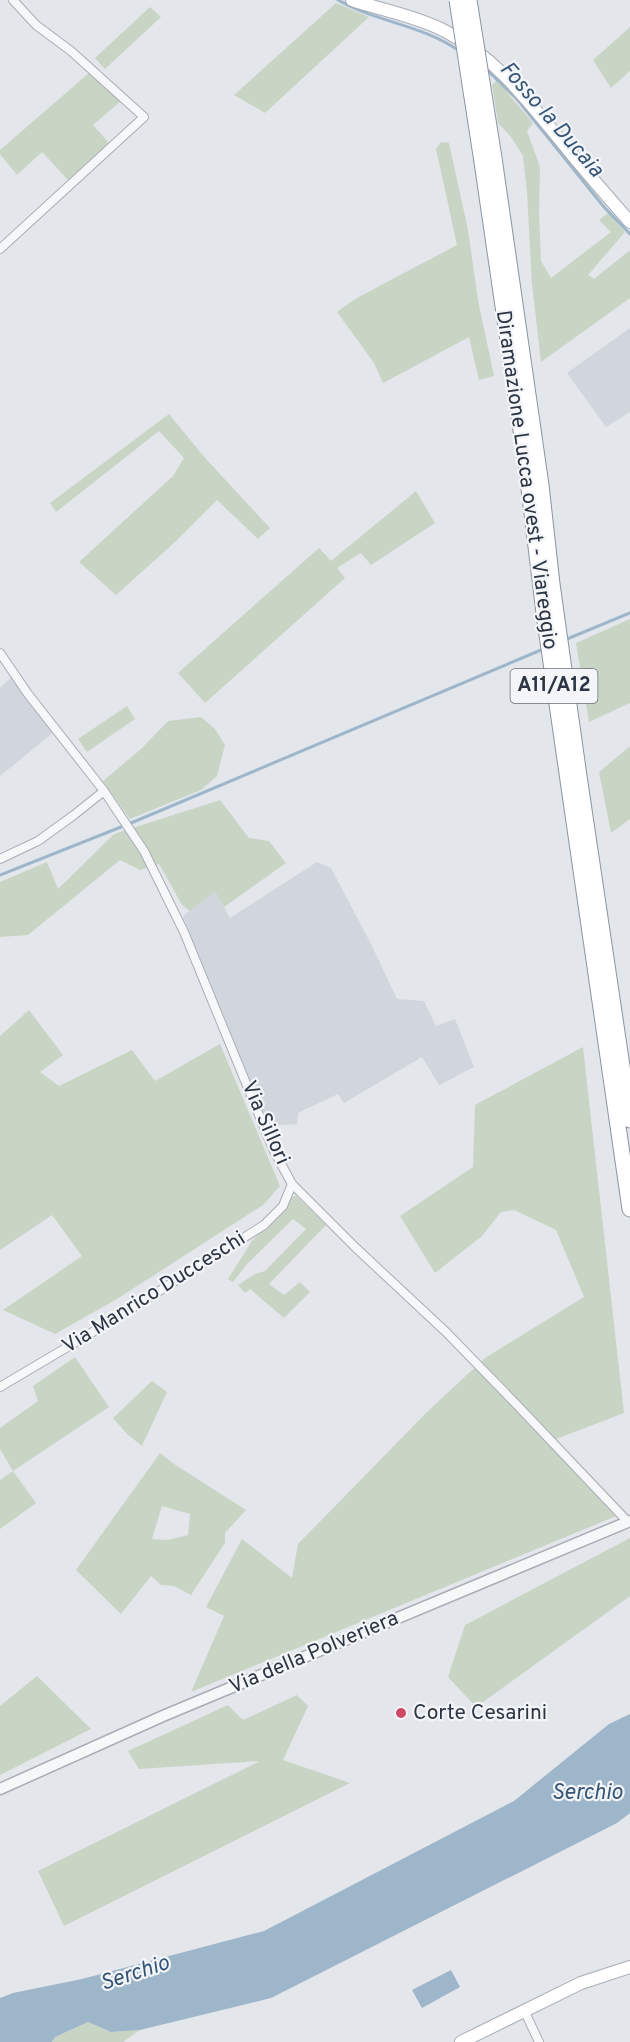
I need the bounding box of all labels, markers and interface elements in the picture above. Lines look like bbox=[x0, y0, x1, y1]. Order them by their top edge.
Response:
water label: Fosso la Ducaia bbox=[493, 56, 609, 184]
street label: Diramazione Lucca ovest - Viareggio bbox=[489, 308, 563, 652]
road number: A11/A12 bbox=[510, 669, 598, 703]
street label: Via Sillori bbox=[235, 1077, 295, 1169]
street label: Via Manrico Ducceschi bbox=[57, 1226, 251, 1360]
street label: Via della Polveriera bbox=[225, 1605, 403, 1701]
place label: Corte Cesarini bbox=[413, 1700, 547, 1727]
marker: Corte Cesarini bbox=[394, 1706, 408, 1720]
water label: Serchio bbox=[552, 1780, 623, 1807]
water label: Serchio bbox=[97, 1950, 173, 1998]

